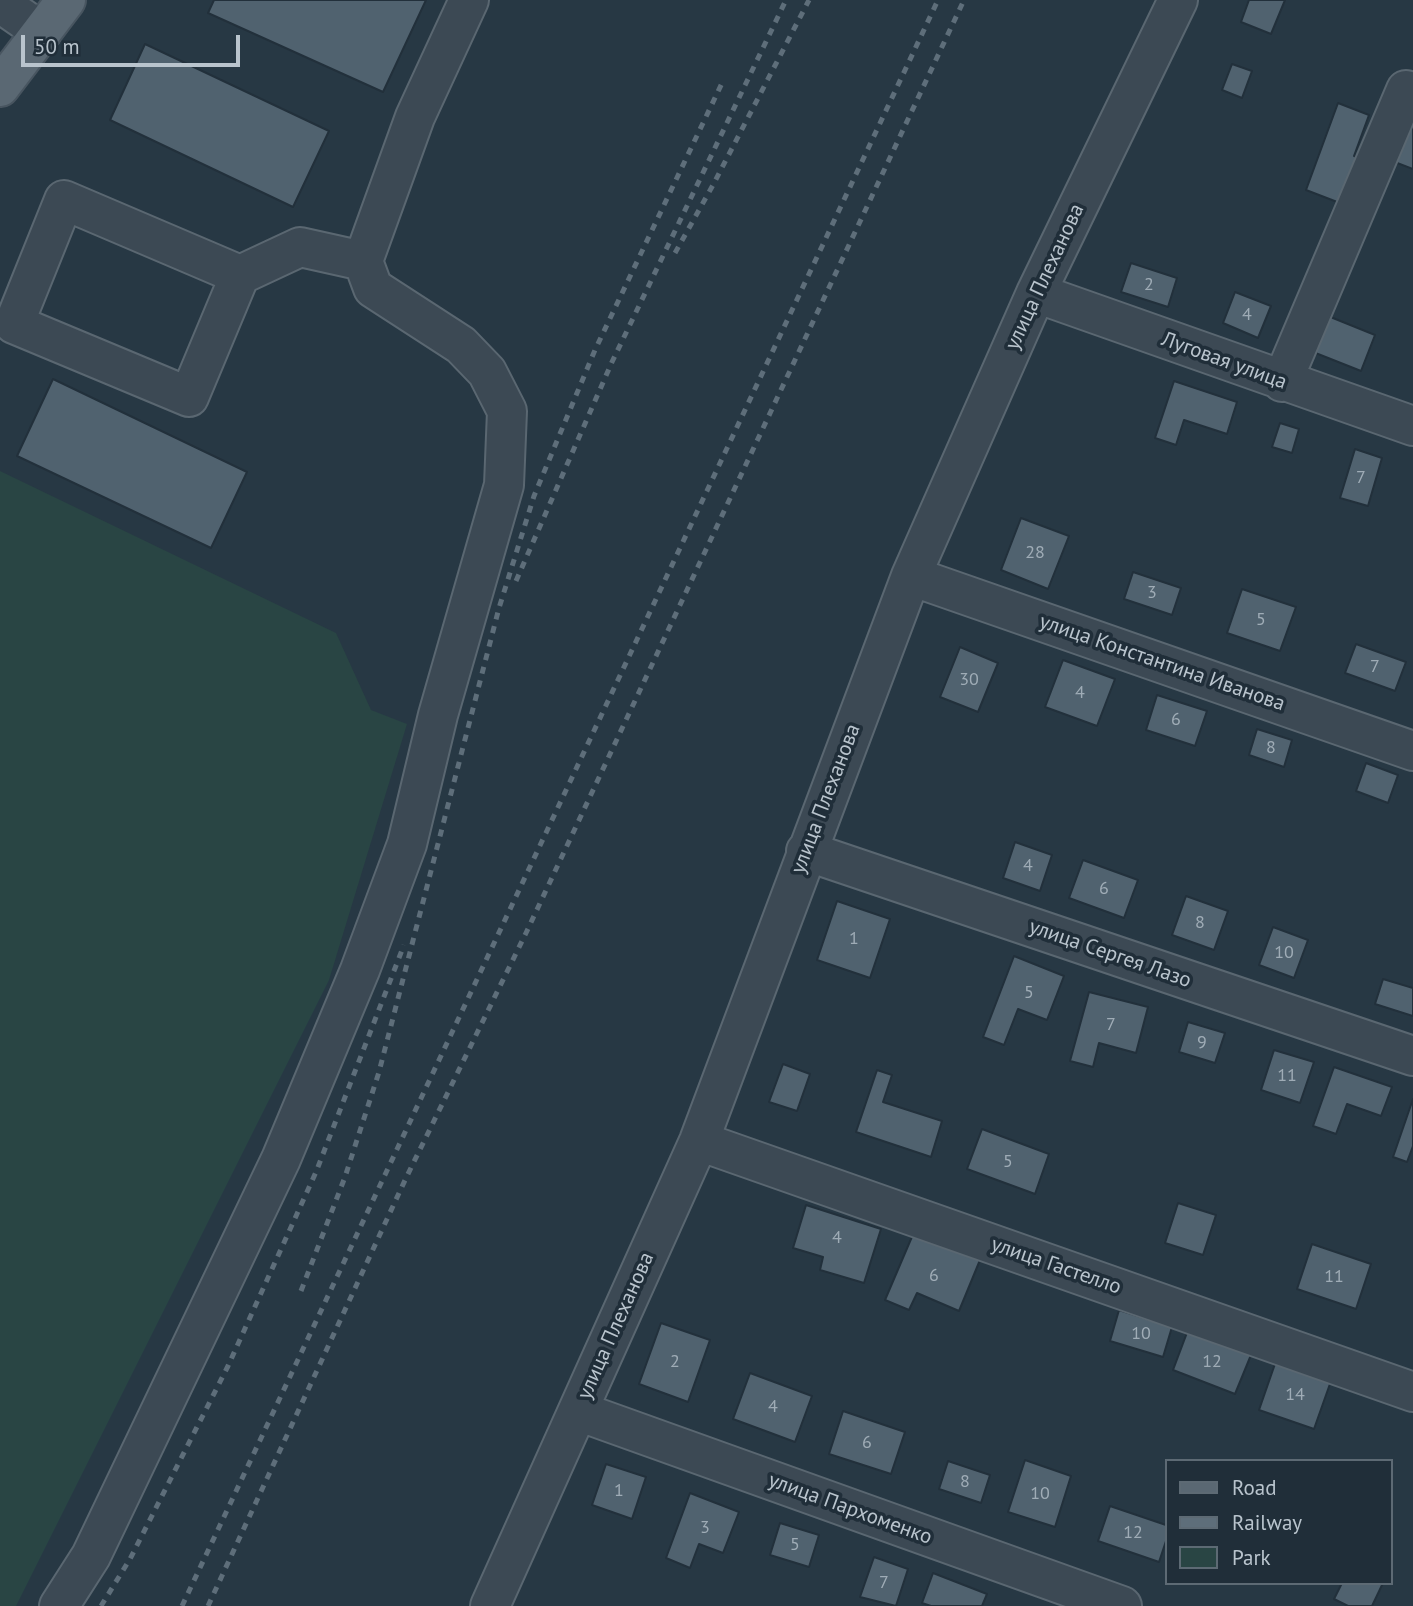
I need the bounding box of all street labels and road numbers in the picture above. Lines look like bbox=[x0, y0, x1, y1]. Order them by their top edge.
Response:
street label: улица Плеханова bbox=[1000, 200, 1090, 354]
street label: Луговая улица bbox=[1158, 327, 1290, 395]
street label: улица Константина Иванова bbox=[1036, 609, 1288, 717]
street label: улица Плеханова bbox=[786, 721, 866, 877]
street label: улица Сергея Лазо bbox=[1026, 914, 1194, 994]
street label: улица Гастелло bbox=[988, 1232, 1124, 1300]
street label: улица Плеханова bbox=[572, 1249, 660, 1403]
street label: улица Пархоменко bbox=[765, 1468, 935, 1550]

